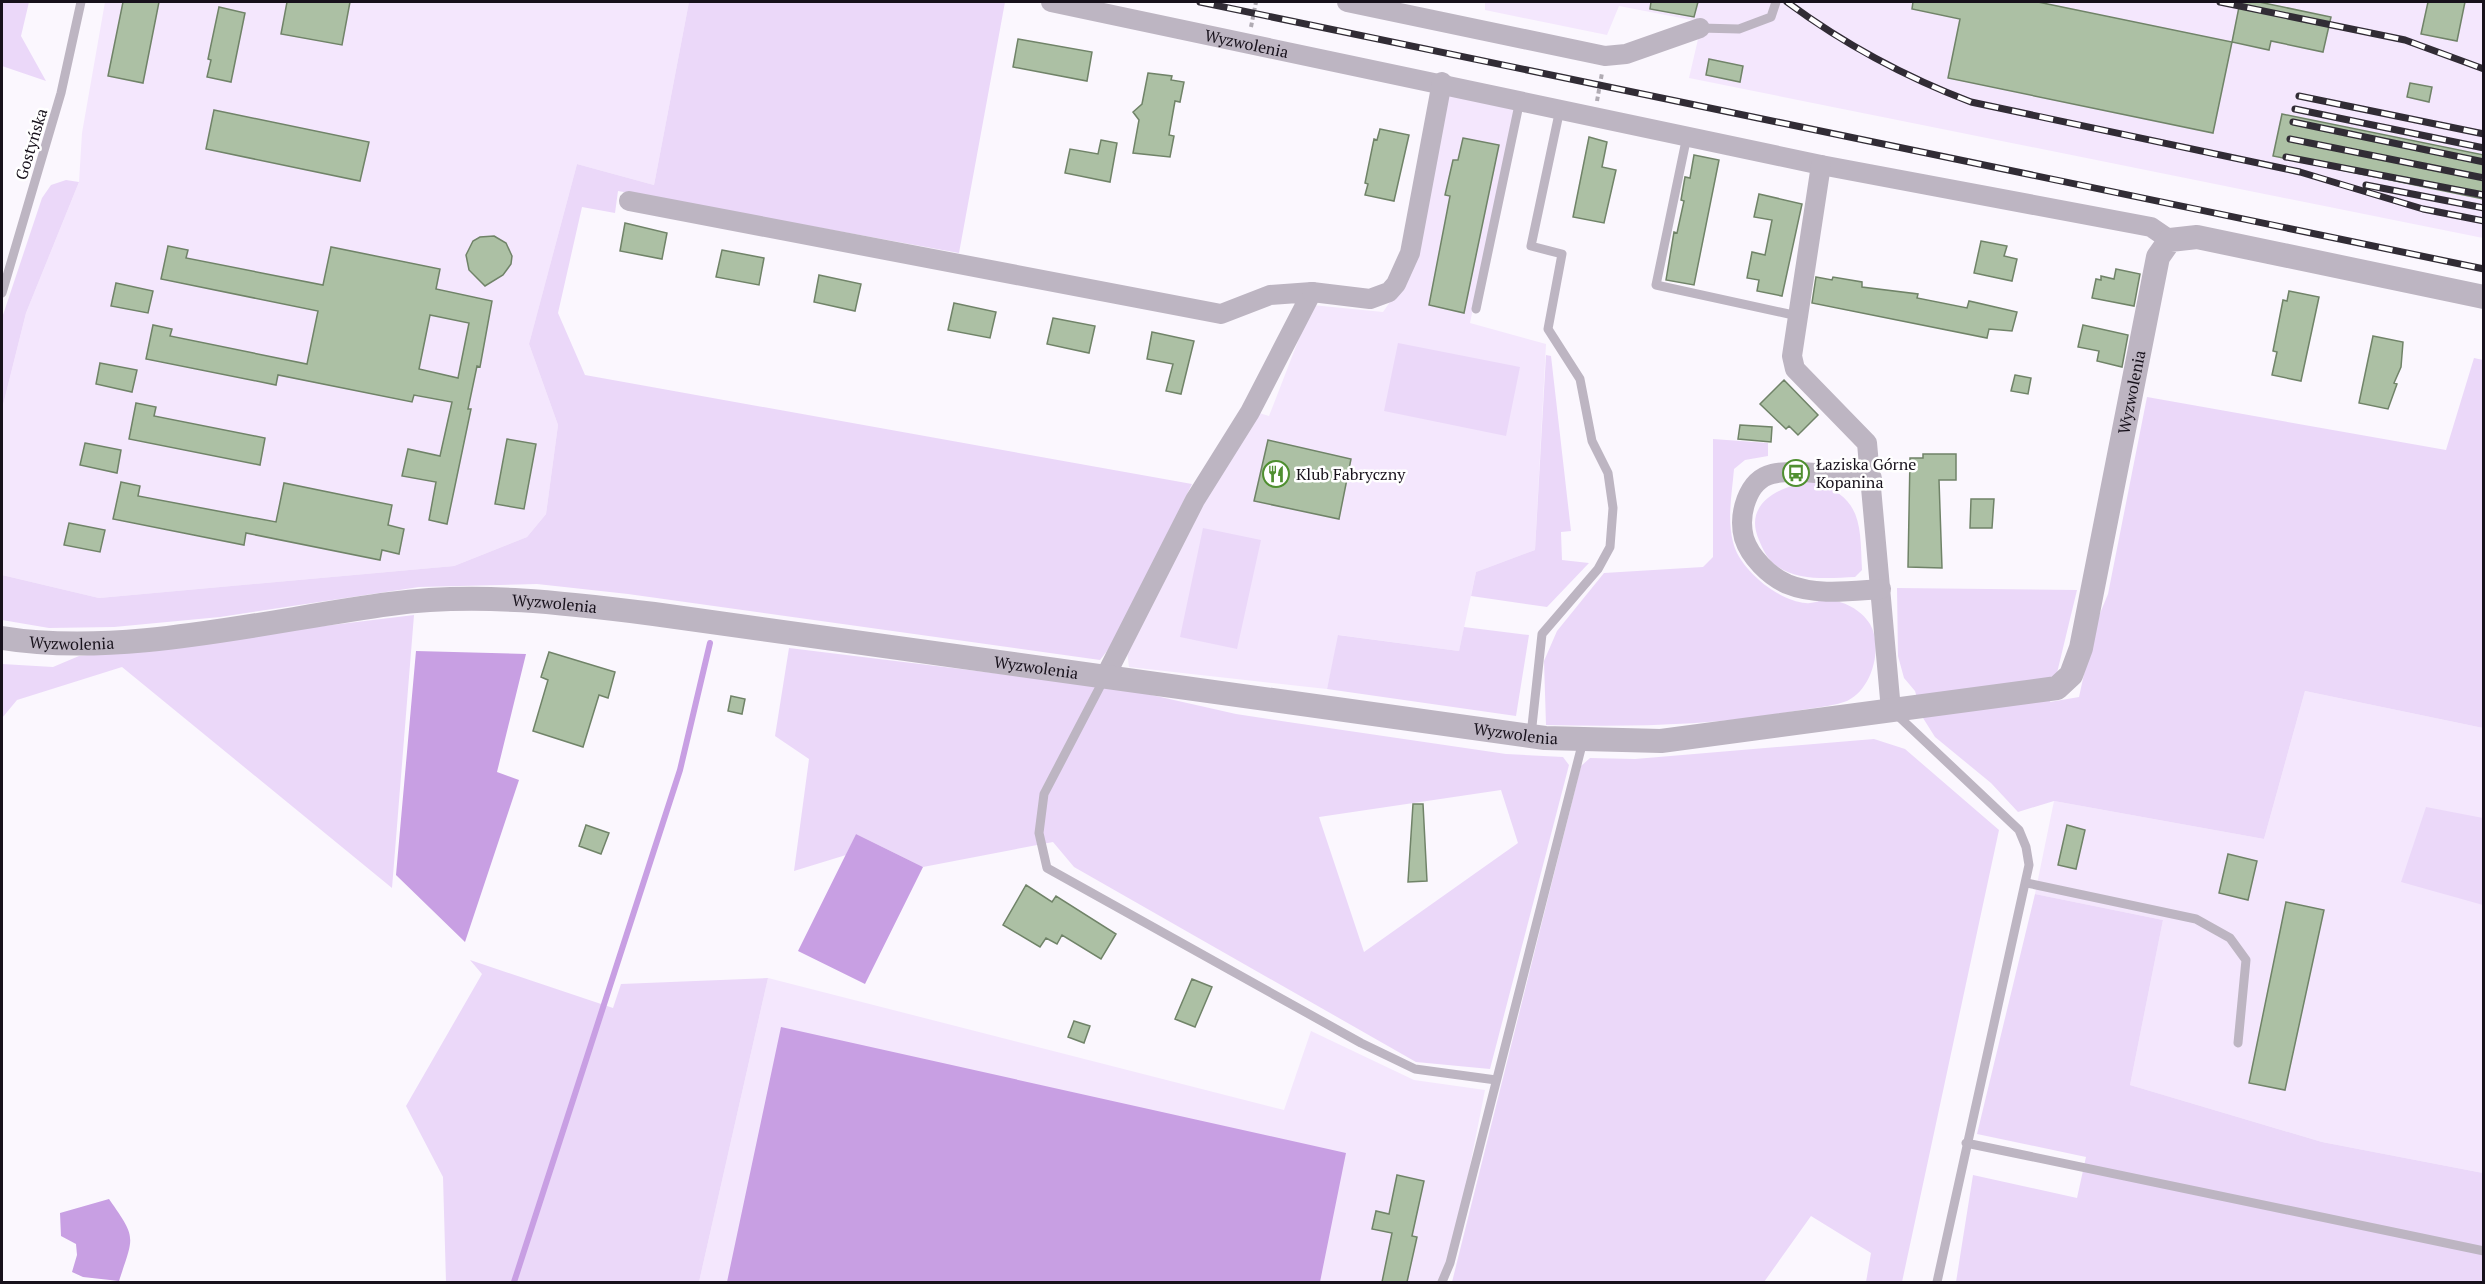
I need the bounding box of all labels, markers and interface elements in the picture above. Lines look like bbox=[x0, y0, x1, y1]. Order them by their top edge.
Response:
street label: Wyzwolenia bbox=[1203, 24, 1291, 63]
street label: Gostyńska bbox=[10, 106, 52, 182]
street label: Wyzwolenia bbox=[2112, 348, 2150, 436]
place label: Łaziska Górne Kopanina bbox=[1816, 453, 1916, 493]
bus stop icon: Łaziska Górne Kopanina bbox=[1781, 458, 1811, 488]
restaurant icon: Klub Fabryczny bbox=[1261, 459, 1291, 489]
place label: Klub Fabryczny bbox=[1296, 463, 1406, 485]
street label: Wyzwolenia bbox=[511, 589, 598, 618]
street label: Wyzwolenia bbox=[28, 631, 115, 655]
street label: Wyzwolenia bbox=[993, 650, 1080, 684]
street label: Wyzwolenia bbox=[1472, 717, 1558, 749]

